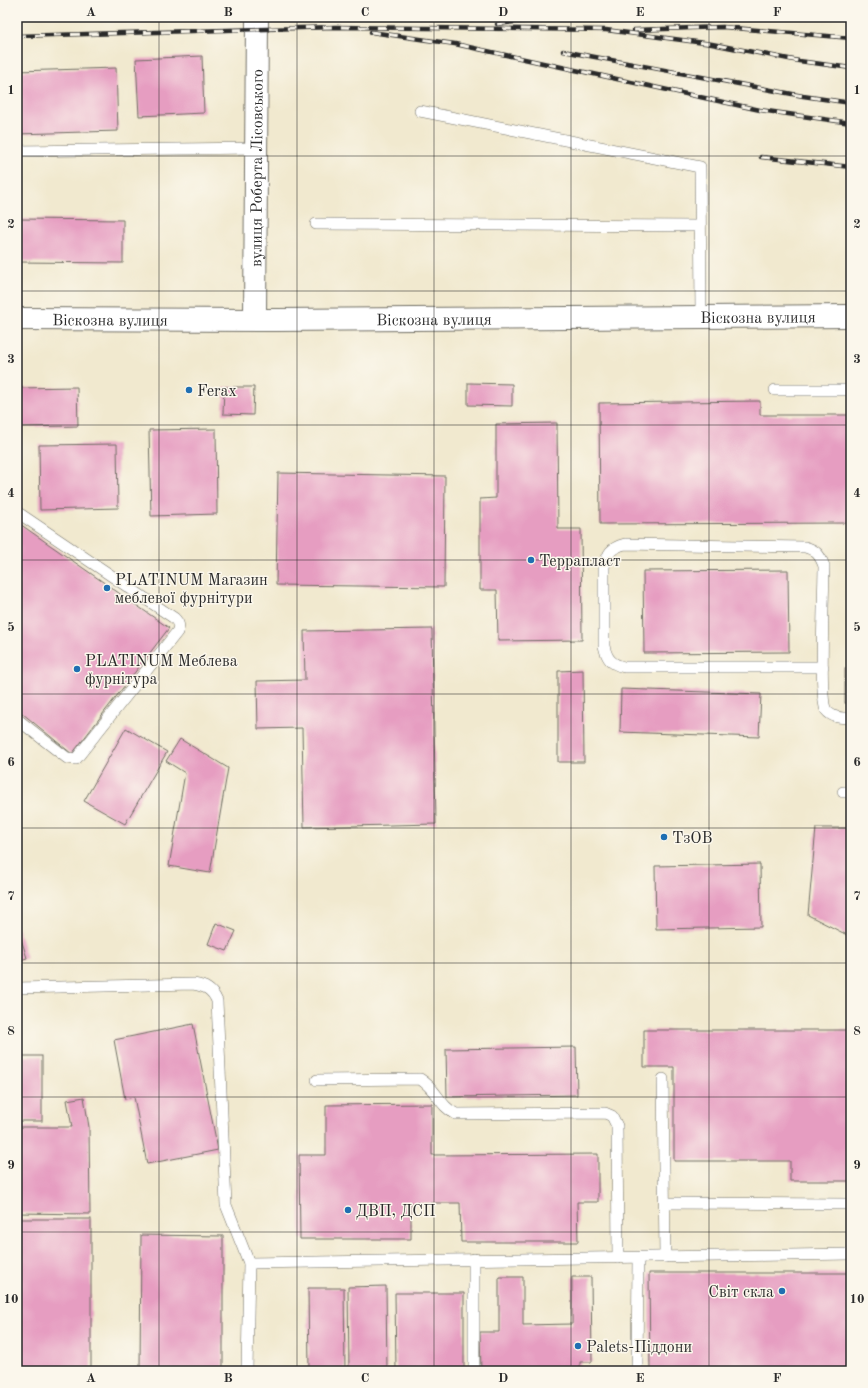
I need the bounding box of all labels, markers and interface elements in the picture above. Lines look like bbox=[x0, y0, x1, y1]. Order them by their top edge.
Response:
text: A bbox=[86, 6, 96, 19]
text: B bbox=[223, 6, 233, 19]
text: C bbox=[361, 6, 369, 19]
text: D bbox=[498, 6, 508, 19]
text: E bbox=[636, 6, 645, 19]
text: F bbox=[773, 6, 782, 19]
street label: вулиця Роберта Лісовського bbox=[249, 69, 267, 267]
text: 1 bbox=[7, 84, 15, 97]
text: 1 bbox=[853, 84, 861, 97]
text: 2 bbox=[7, 218, 15, 231]
text: 2 bbox=[853, 218, 861, 231]
street label: Віскозна вулиця bbox=[700, 310, 816, 327]
street label: Віскозна вулиця bbox=[52, 313, 168, 330]
street label: Віскозна вулиця bbox=[376, 313, 492, 329]
text: 3 bbox=[7, 353, 15, 366]
text: 3 bbox=[853, 353, 861, 366]
place label: Ferax bbox=[197, 384, 237, 400]
marker: Ferax bbox=[184, 385, 194, 395]
text: 4 bbox=[7, 487, 15, 500]
text: 4 bbox=[853, 487, 861, 500]
place label: Террапласт bbox=[539, 554, 620, 570]
marker: Террапласт bbox=[526, 555, 536, 565]
place label: PLATINUM Магазин меблевої фурнітури bbox=[115, 573, 268, 607]
marker: PLATINUM Магазин меблевої фурнітури bbox=[102, 583, 112, 593]
text: 5 bbox=[7, 621, 15, 634]
text: 5 bbox=[853, 621, 861, 634]
place label: PLATINUM Меблева фурнітура bbox=[85, 654, 238, 688]
marker: PLATINUM Меблева фурнітура bbox=[72, 664, 82, 674]
text: 6 bbox=[7, 756, 15, 769]
text: 6 bbox=[853, 756, 861, 769]
place label: ТзОВ bbox=[672, 831, 713, 847]
marker: ТзОВ bbox=[659, 832, 669, 842]
text: 7 bbox=[7, 890, 15, 903]
text: 7 bbox=[853, 890, 861, 903]
text: 8 bbox=[7, 1025, 15, 1038]
text: 8 bbox=[853, 1025, 861, 1038]
text: 9 bbox=[7, 1159, 15, 1172]
text: 9 bbox=[853, 1159, 861, 1172]
place label: ДВП, ДСП bbox=[356, 1204, 436, 1220]
marker: ДВП, ДСП bbox=[343, 1205, 353, 1215]
place label: Світ скла bbox=[708, 1285, 774, 1301]
marker: Світ скла bbox=[777, 1286, 787, 1296]
text: 10 bbox=[3, 1293, 19, 1306]
text: 10 bbox=[849, 1293, 865, 1306]
place label: Palets-Піддони bbox=[586, 1340, 692, 1356]
marker: Palets-Піддони bbox=[573, 1341, 583, 1351]
text: A bbox=[86, 1372, 96, 1385]
text: B bbox=[223, 1372, 233, 1385]
text: C bbox=[361, 1372, 369, 1385]
text: D bbox=[498, 1372, 508, 1385]
text: E bbox=[636, 1372, 645, 1385]
text: F bbox=[773, 1372, 782, 1385]

